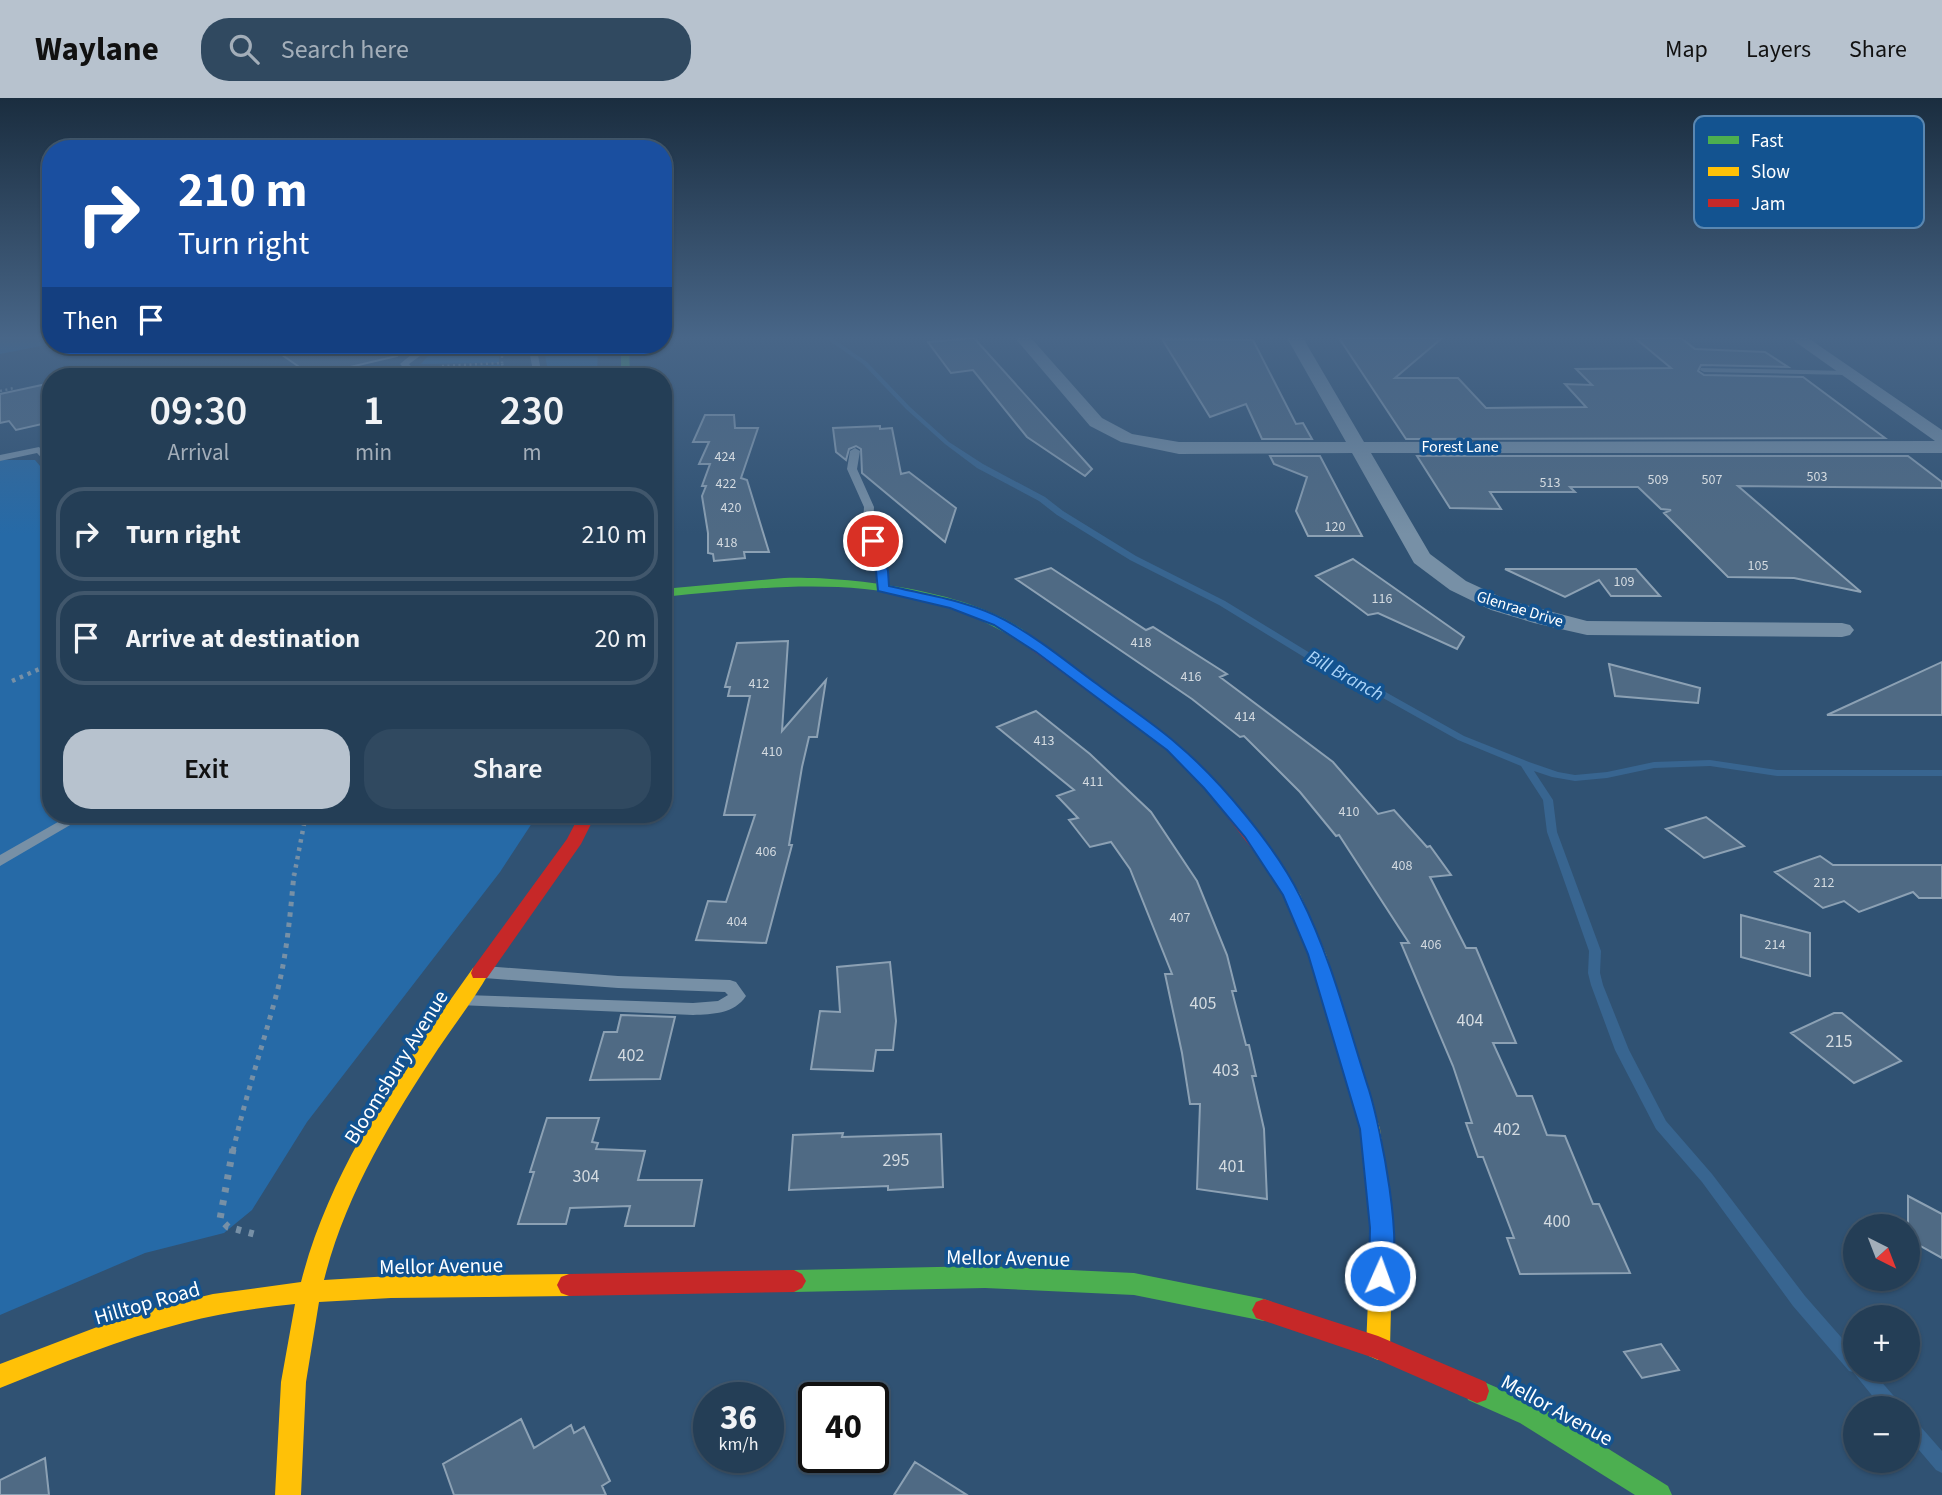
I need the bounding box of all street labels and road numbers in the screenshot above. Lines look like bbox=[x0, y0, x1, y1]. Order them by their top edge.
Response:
street label: Forest Lane bbox=[1421, 436, 1499, 458]
street label: Glenrae Drive bbox=[1474, 585, 1566, 633]
street label: Bloomsbury Avenue bbox=[337, 984, 455, 1150]
street label: Mellor Avenue bbox=[946, 1242, 1070, 1274]
street label: Mellor Avenue bbox=[379, 1250, 503, 1282]
street label: Hilltop Road bbox=[91, 1274, 203, 1332]
street label: Mellor Avenue bbox=[1496, 1367, 1618, 1453]

